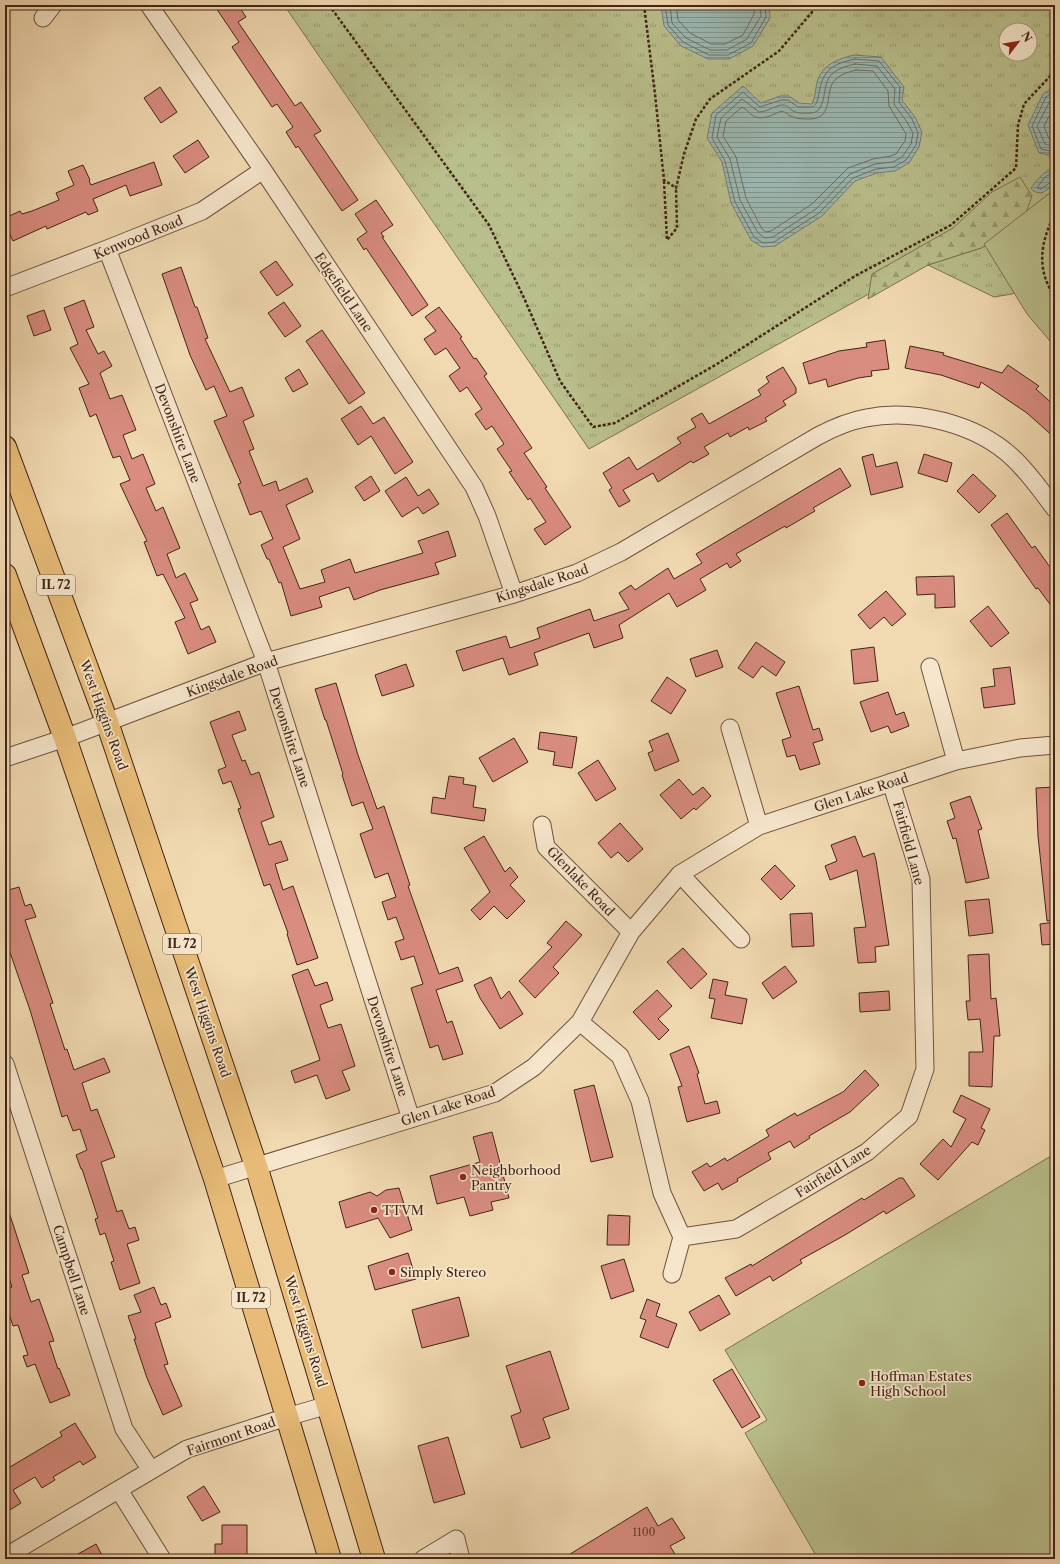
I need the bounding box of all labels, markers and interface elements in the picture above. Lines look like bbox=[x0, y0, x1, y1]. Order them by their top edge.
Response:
north arrow bbox=[998, 22, 1038, 62]
text: N bbox=[1018, 29, 1035, 45]
street label: Kenwood Road bbox=[91, 212, 185, 262]
street label: Edgefield Lane bbox=[312, 249, 376, 335]
street label: Devonshire Lane bbox=[152, 381, 204, 485]
street label: Kingsdale Road bbox=[494, 560, 590, 605]
road number: IL 72 bbox=[37, 575, 75, 595]
street label: Kingsdale Road bbox=[184, 652, 280, 700]
street label: West Higgins Road bbox=[76, 657, 131, 772]
street label: Devonshire Lane bbox=[266, 685, 314, 789]
street label: Glen Lake Road bbox=[812, 769, 910, 815]
street label: Fairfield Lane bbox=[890, 799, 928, 887]
street label: Glenlake Road bbox=[544, 843, 618, 919]
road number: IL 72 bbox=[163, 934, 201, 954]
street label: West Higgins Road bbox=[181, 964, 235, 1080]
street label: Devonshire Lane bbox=[364, 994, 412, 1098]
street label: Glen Lake Road bbox=[399, 1083, 497, 1129]
street label: Fairfield Lane bbox=[792, 1141, 874, 1201]
place label: Neighborhood Pantry bbox=[471, 1162, 561, 1193]
marker: Neighborhood Pantry bbox=[458, 1172, 468, 1182]
place label: TTVM bbox=[382, 1202, 424, 1218]
marker: TTVM bbox=[369, 1205, 379, 1215]
street label: Campbell Lane bbox=[50, 1223, 94, 1317]
place label: Simply Stereo bbox=[400, 1264, 486, 1280]
marker: Simply Stereo bbox=[387, 1267, 397, 1277]
street label: West Higgins Road bbox=[281, 1272, 331, 1389]
road number: IL 72 bbox=[232, 1288, 270, 1308]
place label: Hoffman Estates High School bbox=[870, 1368, 972, 1399]
marker: Hoffman Estates High School bbox=[857, 1378, 867, 1388]
street label: Fairmont Road bbox=[185, 1413, 277, 1459]
house number: 1100 bbox=[632, 1525, 656, 1539]

